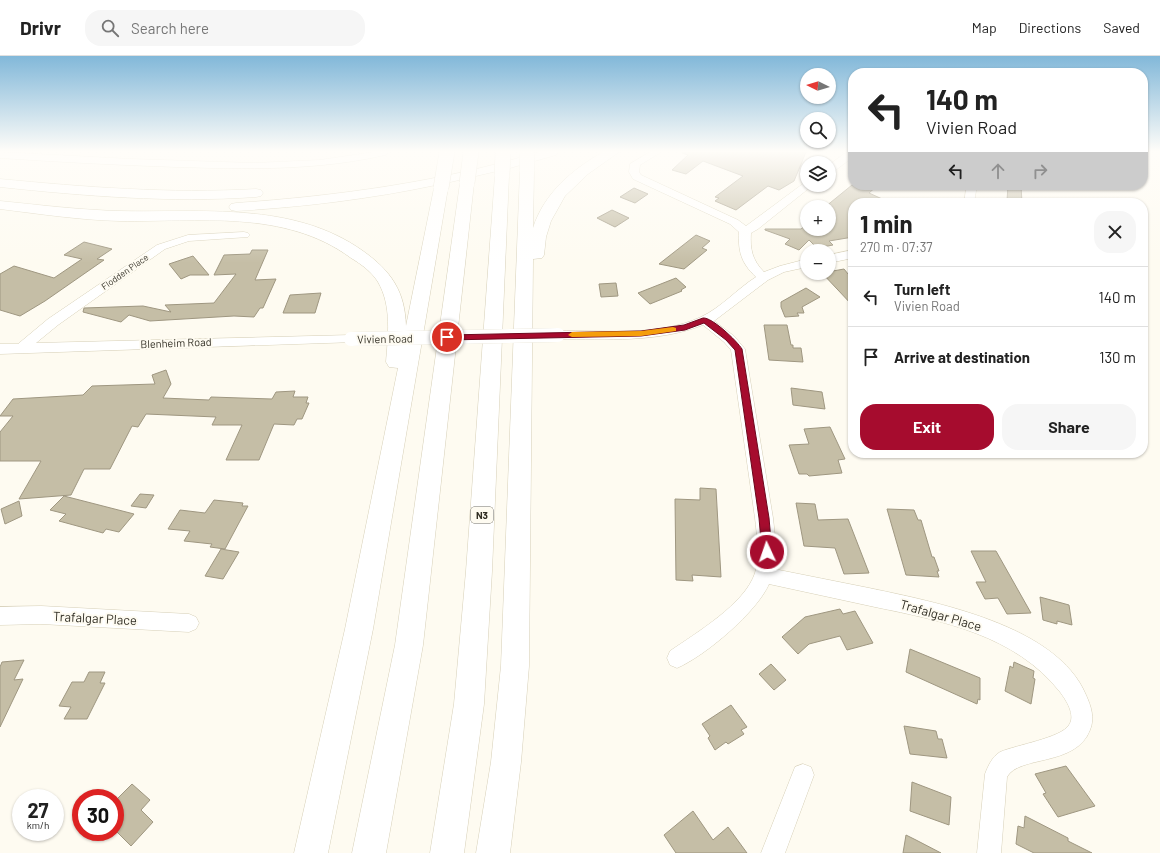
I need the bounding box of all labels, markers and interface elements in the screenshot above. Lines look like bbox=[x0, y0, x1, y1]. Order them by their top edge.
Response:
search box bbox=[85, 10, 365, 46]
text: Drivr bbox=[20, 16, 61, 39]
icon: search bbox=[99, 17, 121, 39]
text: Search here bbox=[131, 19, 209, 37]
text: Map bbox=[972, 19, 997, 36]
text: Directions bbox=[1019, 19, 1081, 36]
text: Saved bbox=[1103, 19, 1140, 36]
north arrow bbox=[800, 68, 836, 104]
map controls bbox=[800, 68, 836, 280]
text: 140 m bbox=[926, 82, 998, 116]
icon: left bbox=[860, 84, 912, 136]
button: search bbox=[800, 112, 836, 148]
text: Vivien Road bbox=[926, 116, 1017, 138]
button: layers bbox=[800, 156, 836, 192]
icon: left bbox=[945, 160, 967, 182]
icon: ahead bbox=[987, 160, 1009, 182]
icon: right bbox=[1029, 160, 1051, 182]
button: + bbox=[800, 200, 836, 236]
text: 1 min bbox=[860, 209, 913, 238]
button: close bbox=[1094, 211, 1136, 253]
text: 270 m · 07:37 bbox=[860, 239, 933, 255]
button: − bbox=[800, 244, 836, 280]
street label: Flodden Place bbox=[99, 251, 150, 292]
text: Turn left bbox=[894, 280, 950, 298]
icon: left bbox=[860, 286, 882, 308]
text: 140 m bbox=[1099, 288, 1136, 306]
text: Vivien Road bbox=[894, 298, 960, 314]
pin bbox=[430, 320, 464, 354]
icon: arrive bbox=[436, 326, 458, 348]
street label: Vivien Road bbox=[357, 332, 413, 345]
street label: Blenheim Road bbox=[140, 335, 212, 350]
icon: arrive bbox=[860, 346, 882, 368]
text: Arrive at destination bbox=[894, 348, 1030, 366]
text: 130 m bbox=[1099, 348, 1136, 366]
button: Exit bbox=[860, 404, 994, 450]
button: Share bbox=[1002, 404, 1136, 450]
road number: N3 bbox=[471, 507, 493, 523]
position arrow bbox=[746, 531, 788, 573]
street label: Trafalgar Place bbox=[898, 596, 984, 634]
street label: Trafalgar Place bbox=[53, 608, 137, 628]
speed limit sign: 30 bbox=[72, 789, 124, 841]
text: 27 bbox=[27, 798, 49, 822]
text: km/h bbox=[27, 819, 49, 831]

